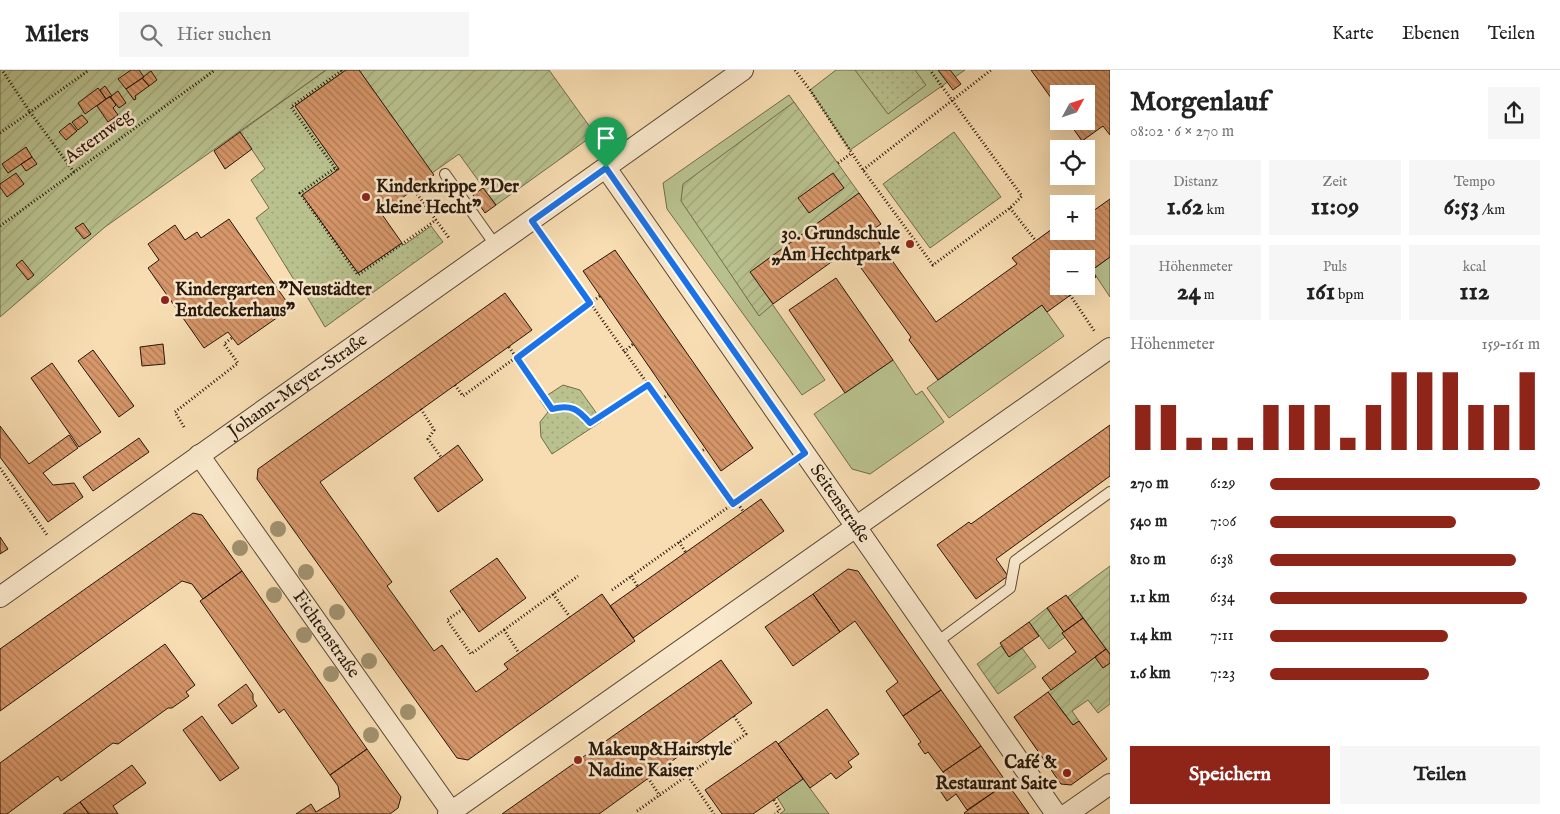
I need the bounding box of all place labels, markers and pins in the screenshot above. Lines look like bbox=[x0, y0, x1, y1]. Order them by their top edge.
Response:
pin bbox=[585, 117, 627, 168]
place label: Kinderkrippe "Der kleine Hecht" bbox=[375, 176, 519, 220]
marker: Kinderkrippe "Der kleine Hecht" bbox=[360, 191, 372, 203]
place label: 30. Grundschule „Am Hechtpark“ bbox=[772, 223, 901, 267]
marker: 30. Grundschule „Am Hechtpark“ bbox=[904, 238, 916, 250]
place label: Kindergarten "Neustädter Entdeckerhaus" bbox=[175, 279, 372, 323]
marker: Kindergarten "Neustädter Entdeckerhaus" bbox=[159, 294, 171, 306]
place label: Makeup&Hairstyle Nadine Kaiser bbox=[587, 739, 733, 783]
place label: Café & Restaurant Saite bbox=[935, 752, 1058, 796]
marker: Makeup&Hairstyle Nadine Kaiser bbox=[572, 754, 584, 766]
marker: Café & Restaurant Saite bbox=[1061, 767, 1073, 779]

